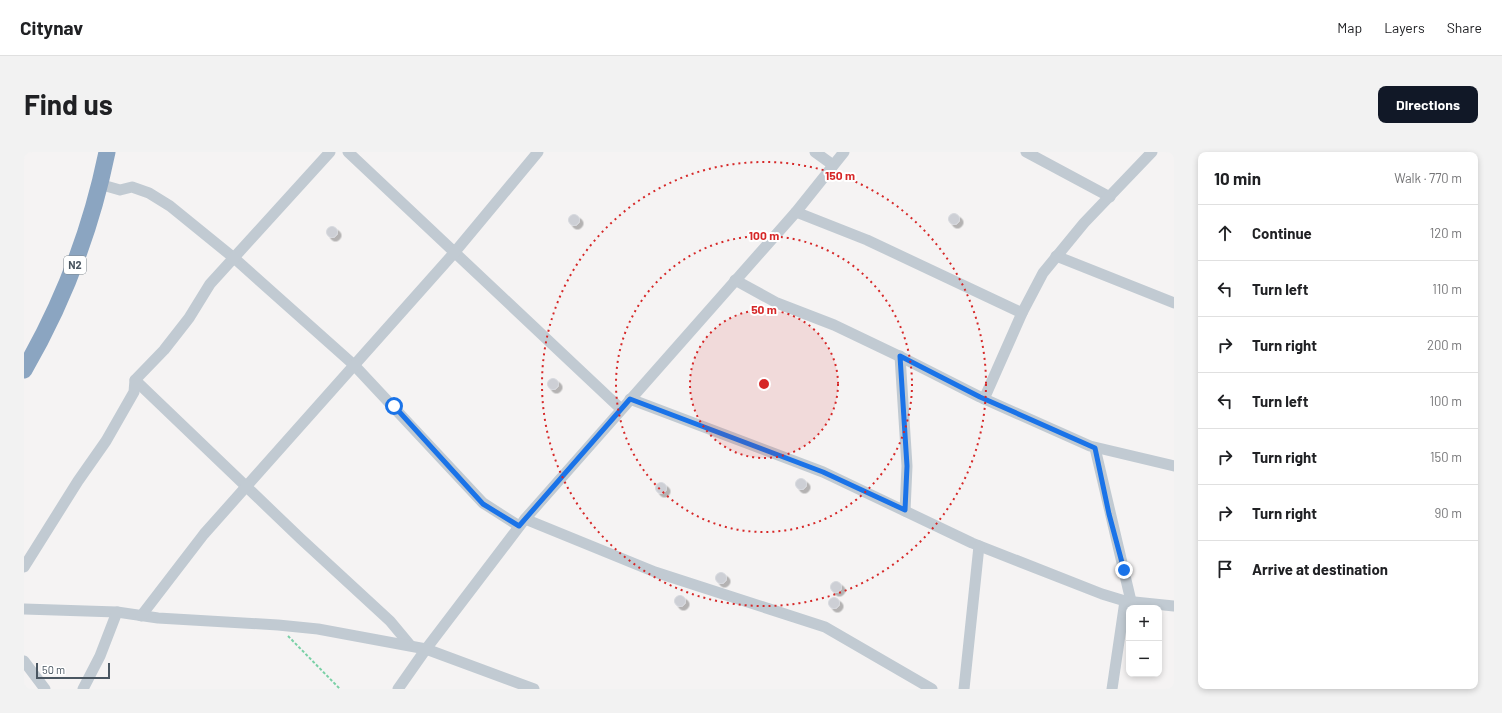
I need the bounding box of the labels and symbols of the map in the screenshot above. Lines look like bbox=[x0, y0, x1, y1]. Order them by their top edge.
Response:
text: 150 m bbox=[825, 168, 855, 182]
text: 100 m bbox=[749, 228, 779, 242]
road number: N2 bbox=[64, 256, 86, 274]
text: 50 m bbox=[751, 302, 777, 316]
centre of rings bbox=[757, 377, 771, 391]
route start bbox=[385, 397, 403, 415]
route end bbox=[1115, 561, 1133, 579]
scale bar bbox=[36, 661, 110, 680]

